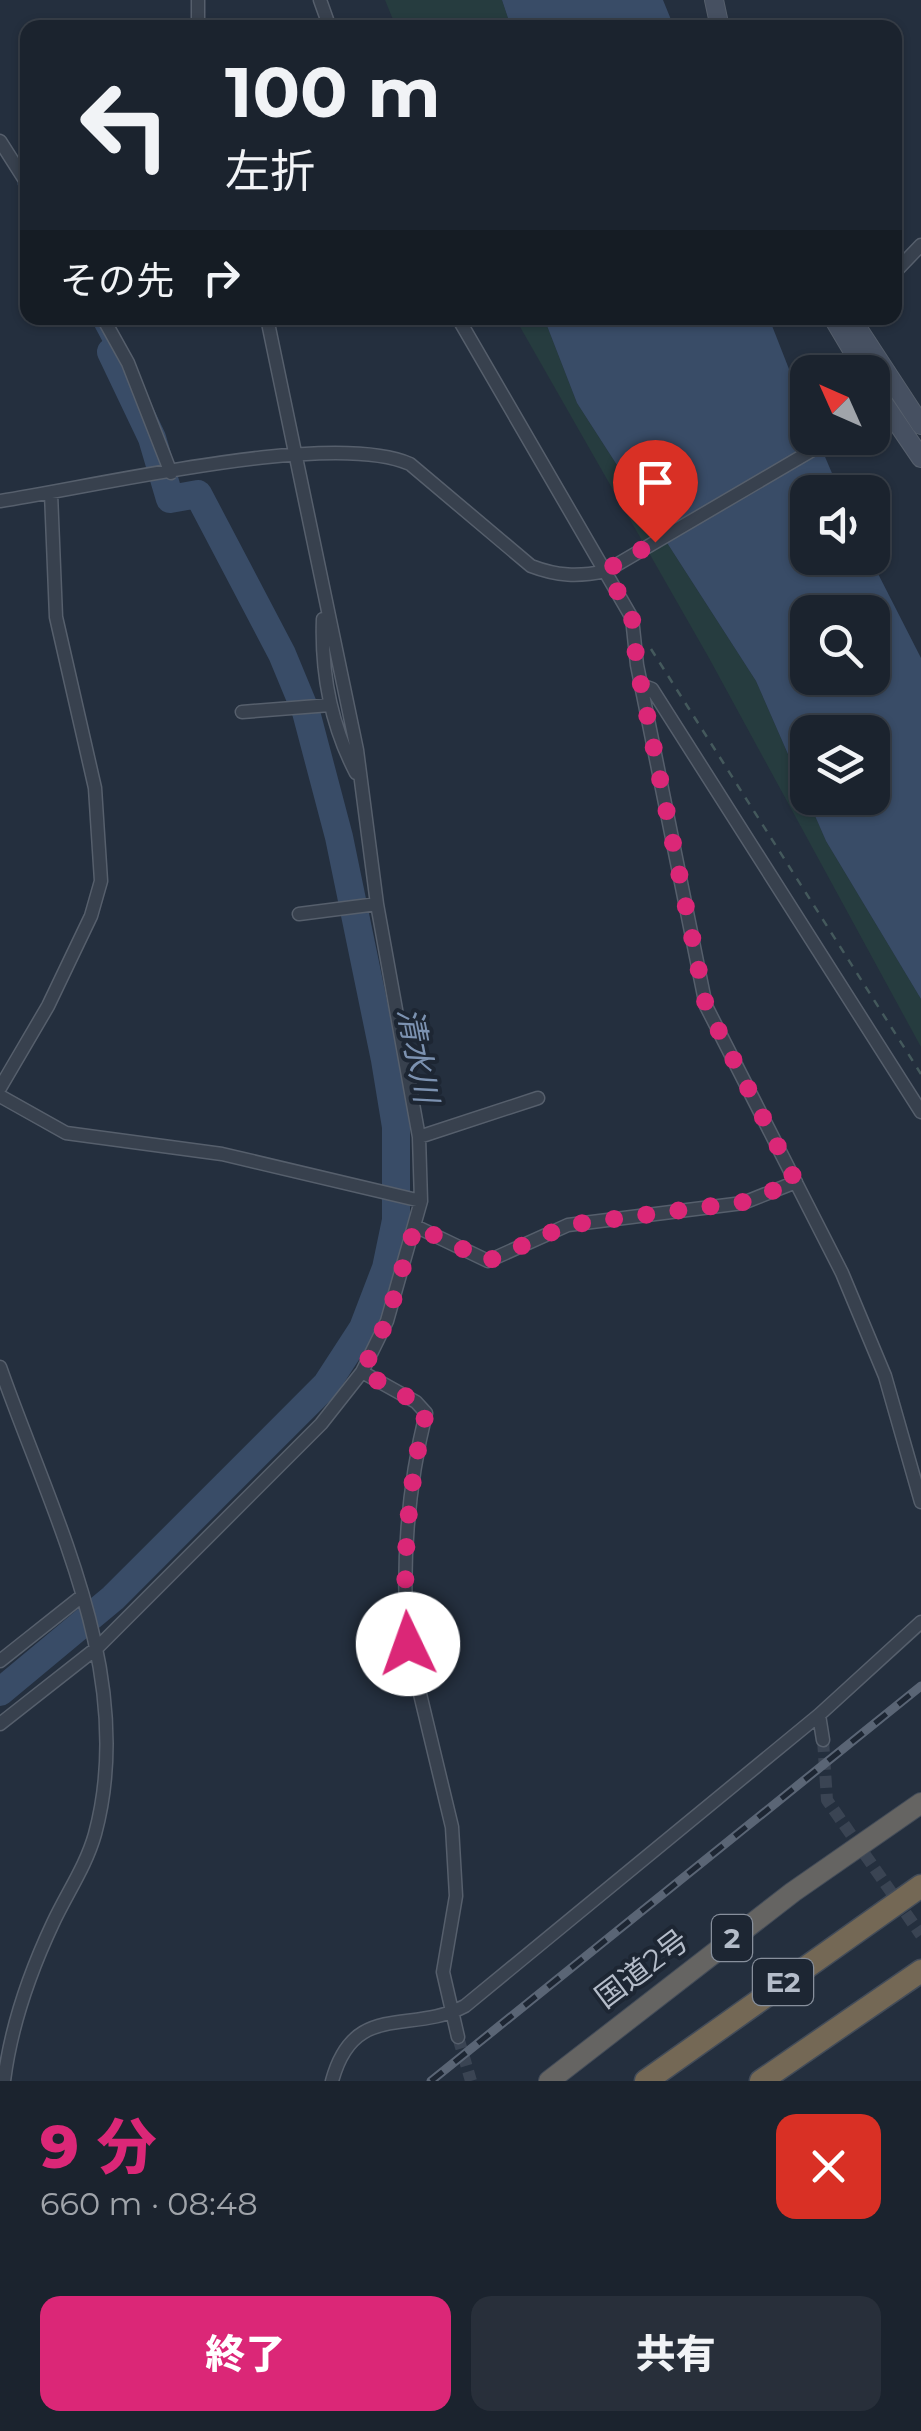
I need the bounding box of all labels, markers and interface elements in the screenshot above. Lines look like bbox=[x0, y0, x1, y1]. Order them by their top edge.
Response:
text: 100 m bbox=[225, 49, 441, 135]
icon: left bbox=[60, 60, 190, 190]
text: 左折 bbox=[225, 143, 315, 198]
icon: right bbox=[194, 250, 249, 305]
text: その先 bbox=[60, 257, 174, 304]
north arrow bbox=[790, 355, 890, 455]
map controls bbox=[790, 355, 890, 815]
pin bbox=[613, 440, 698, 543]
icon: arrive bbox=[628, 455, 683, 510]
button: sound bbox=[790, 475, 890, 575]
button: search bbox=[790, 595, 890, 695]
button: layers bbox=[790, 715, 890, 815]
water label: 清水川 bbox=[390, 1004, 447, 1109]
position arrow bbox=[356, 1592, 460, 1696]
road number: 2 bbox=[712, 1915, 752, 1961]
street label: 国道2号 bbox=[588, 1922, 696, 2016]
road number: E2 bbox=[753, 1959, 813, 2005]
text: 9 分 bbox=[40, 2110, 156, 2183]
button: close bbox=[776, 2114, 881, 2219]
text: 660 m · 08:48 bbox=[40, 2184, 258, 2223]
button: 終了 bbox=[40, 2296, 451, 2411]
button: 共有 bbox=[471, 2296, 881, 2411]

